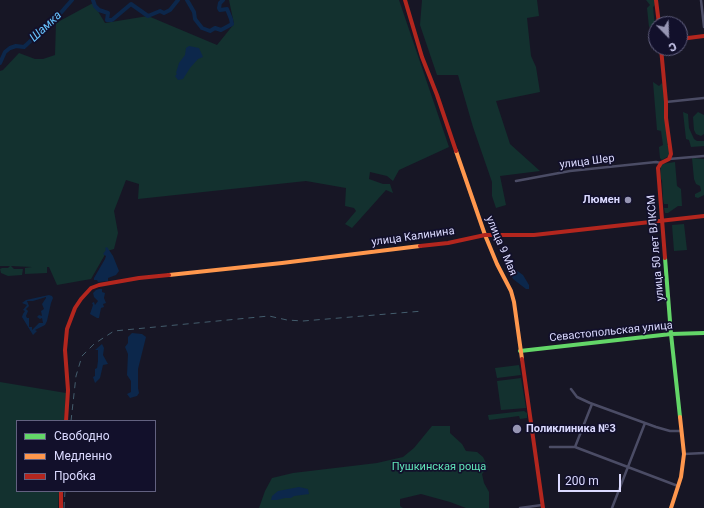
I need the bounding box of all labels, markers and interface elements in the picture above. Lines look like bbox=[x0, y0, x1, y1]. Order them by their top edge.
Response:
water label: Шамка bbox=[27, 9, 65, 45]
north arrow bbox=[648, 16, 688, 56]
text: С bbox=[667, 39, 678, 54]
street label: улица Шер bbox=[559, 152, 615, 172]
place label: Люмен bbox=[583, 193, 620, 207]
street label: улица 50 лет ВЛКСМ bbox=[645, 194, 667, 302]
marker: Люмен bbox=[623, 195, 633, 205]
street label: улица 9 Мая bbox=[483, 214, 519, 278]
street label: улица Калинина bbox=[371, 225, 455, 249]
street label: Севастопольская улица bbox=[549, 319, 673, 345]
legend bbox=[16, 420, 156, 492]
place label: Поликлиника №3 bbox=[526, 422, 616, 436]
marker: Поликлиника №3 bbox=[511, 423, 523, 435]
text: Свободно bbox=[54, 429, 110, 443]
text: Медленно bbox=[54, 449, 112, 463]
park label: Пушкинская роща bbox=[392, 460, 486, 474]
scale bar bbox=[560, 466, 623, 492]
text: Пробка bbox=[54, 469, 96, 483]
text: 200 m bbox=[565, 474, 599, 488]

